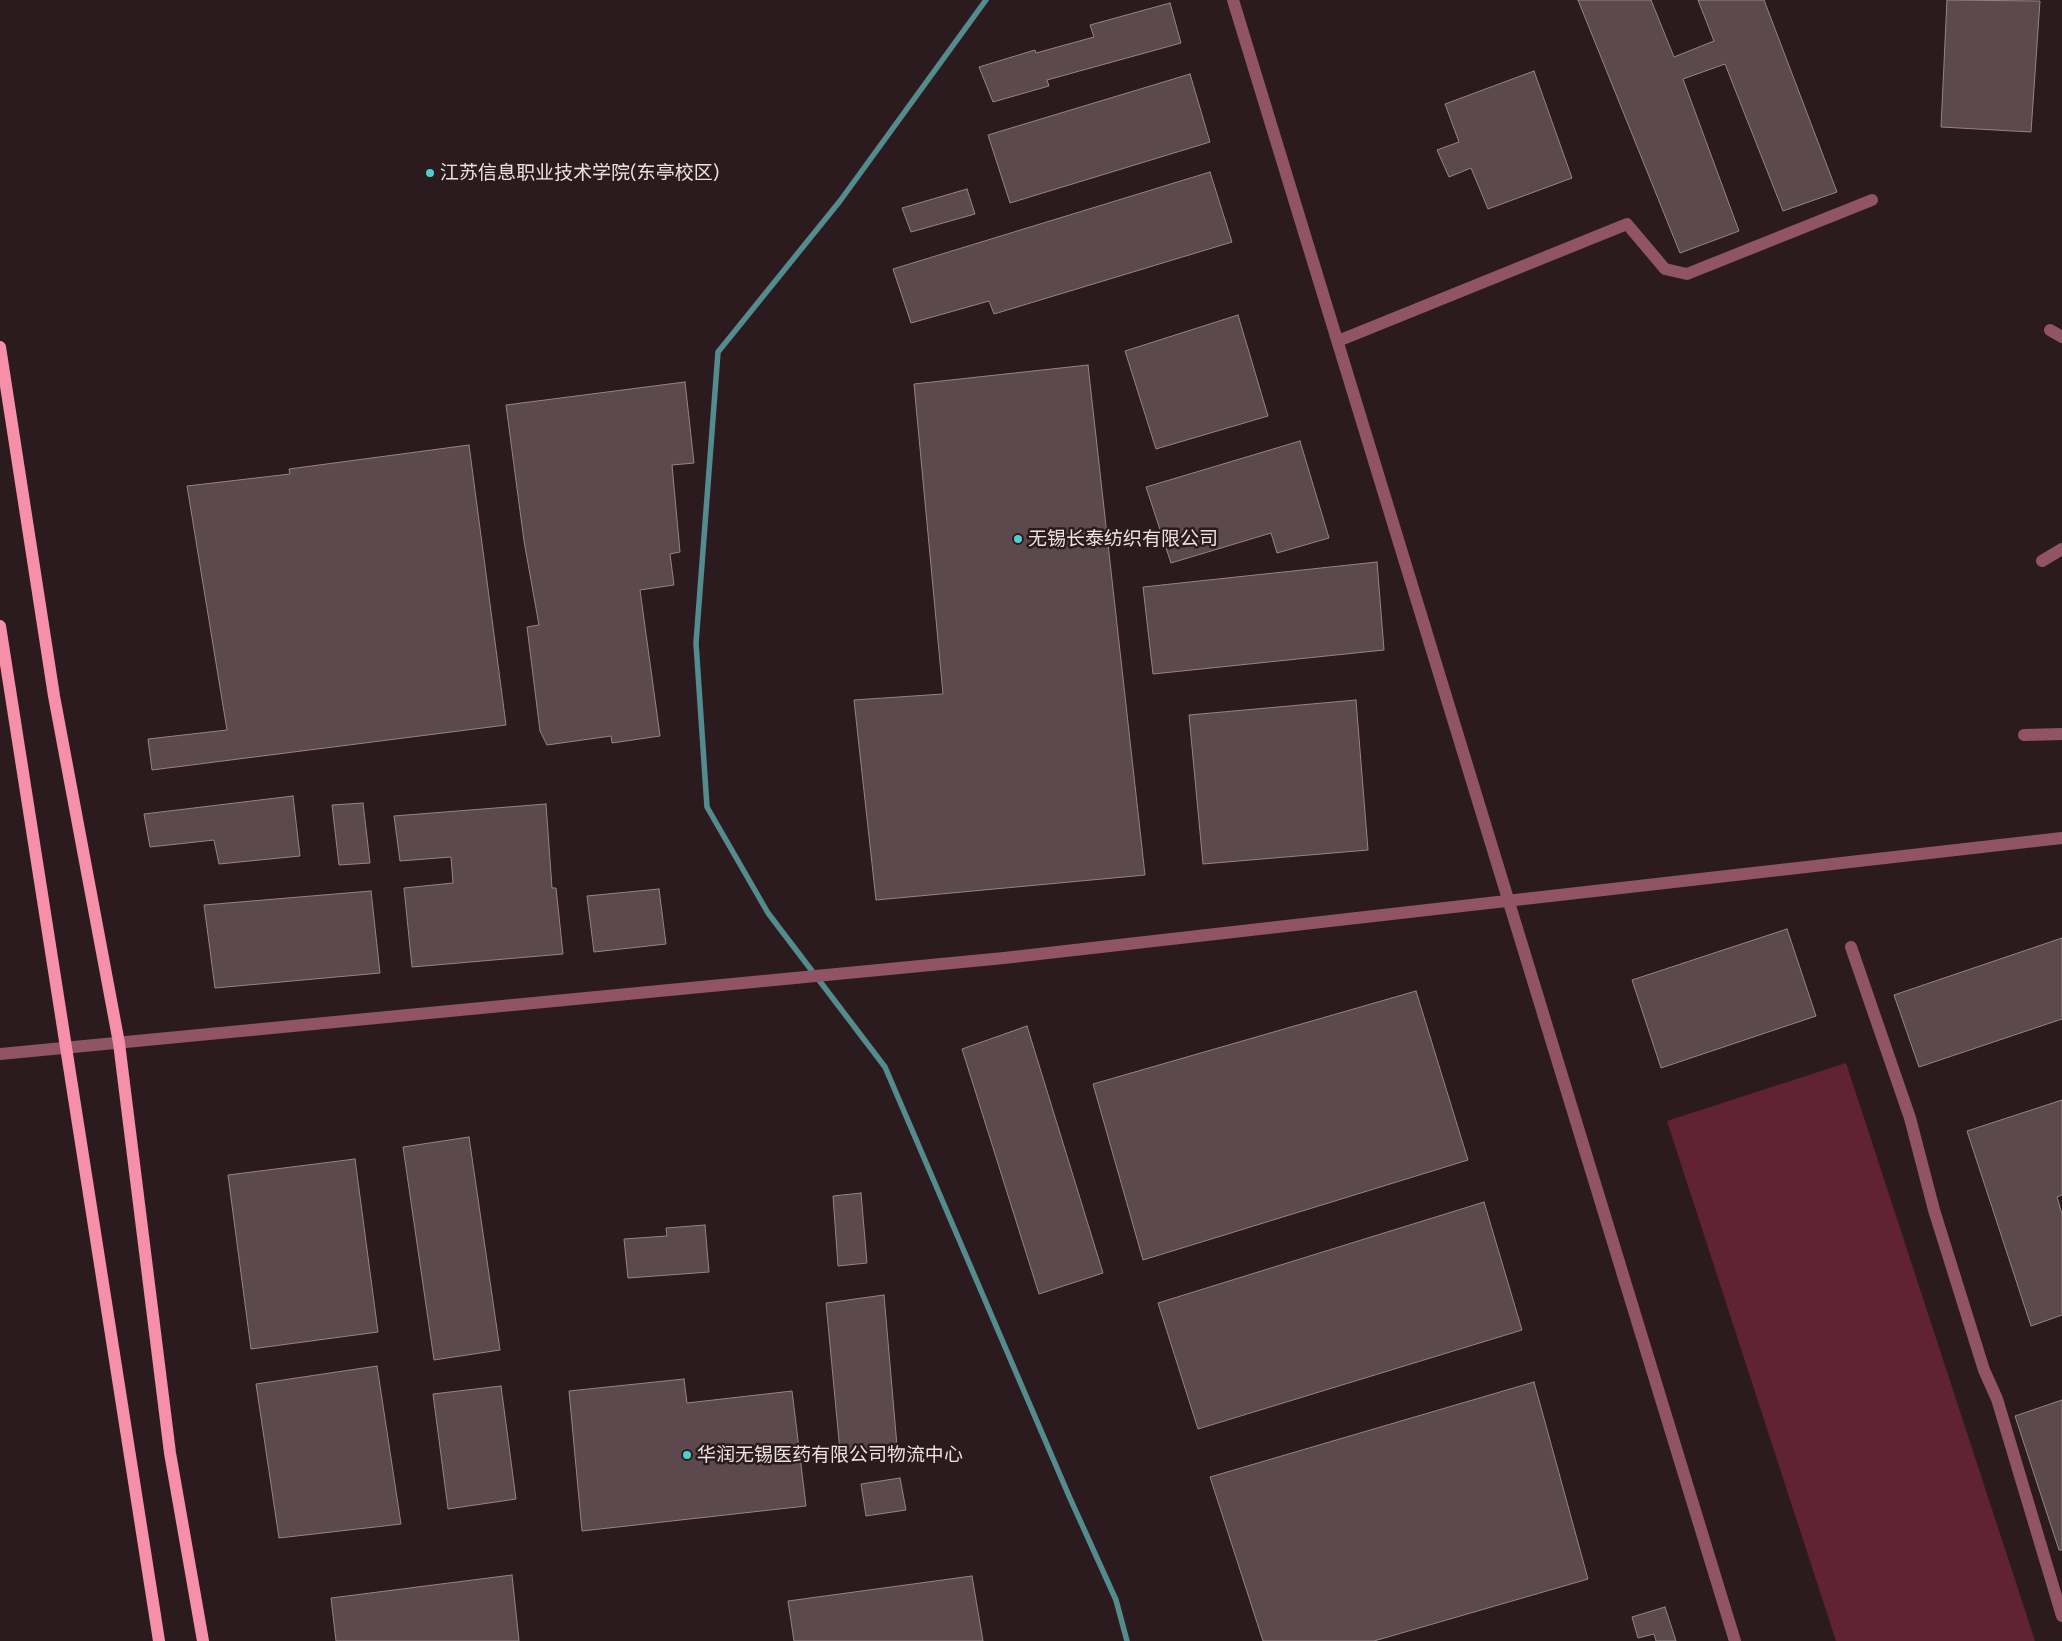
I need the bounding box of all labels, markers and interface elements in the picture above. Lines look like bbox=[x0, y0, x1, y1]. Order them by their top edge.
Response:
place label: 江苏信息职业技术学院(东亭校区) bbox=[440, 162, 719, 184]
marker: 江苏信息职业技术学院(东亭校区) bbox=[424, 167, 436, 179]
place label: 无锡长泰纺织有限公司 bbox=[1028, 528, 1218, 550]
marker: 无锡长泰纺织有限公司 bbox=[1012, 533, 1024, 545]
place label: 华润无锡医药有限公司物流中心 bbox=[697, 1444, 963, 1466]
marker: 华润无锡医药有限公司物流中心 bbox=[681, 1449, 693, 1461]

